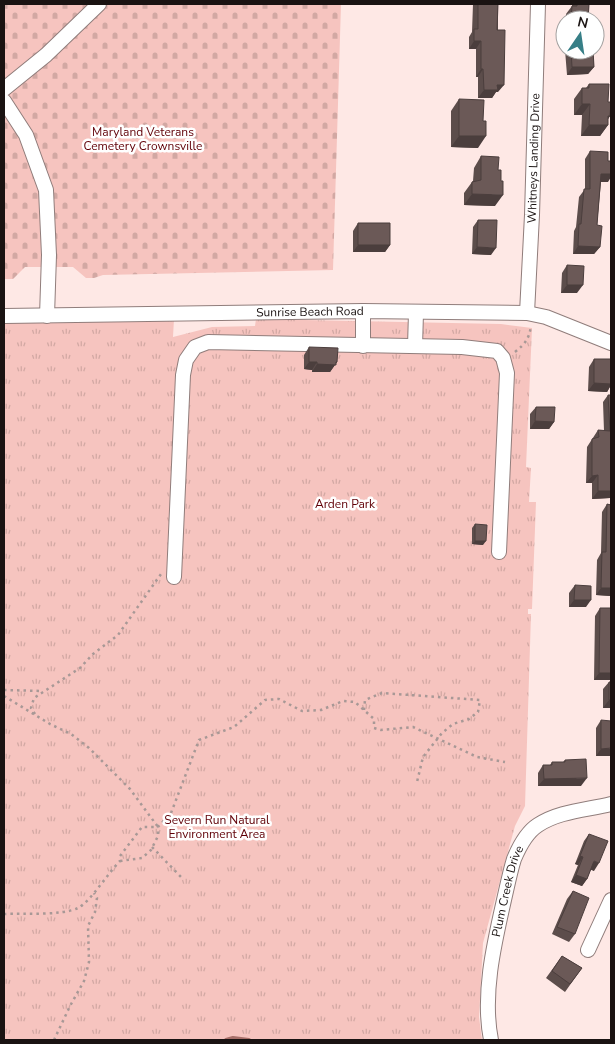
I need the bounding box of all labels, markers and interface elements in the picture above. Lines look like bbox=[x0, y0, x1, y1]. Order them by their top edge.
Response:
north arrow bbox=[555, 10, 605, 60]
text: N bbox=[576, 12, 590, 33]
street label: Whitneys Landing Drive bbox=[524, 93, 543, 224]
park label: Maryland Veterans Cemetery Crownsville bbox=[84, 124, 202, 154]
street label: Sunrise Beach Road bbox=[256, 303, 364, 320]
park label: Arden Park bbox=[315, 496, 376, 512]
park label: Severn Run Natural Environment Area bbox=[164, 812, 270, 842]
street label: Plum Creek Drive bbox=[488, 843, 527, 938]

